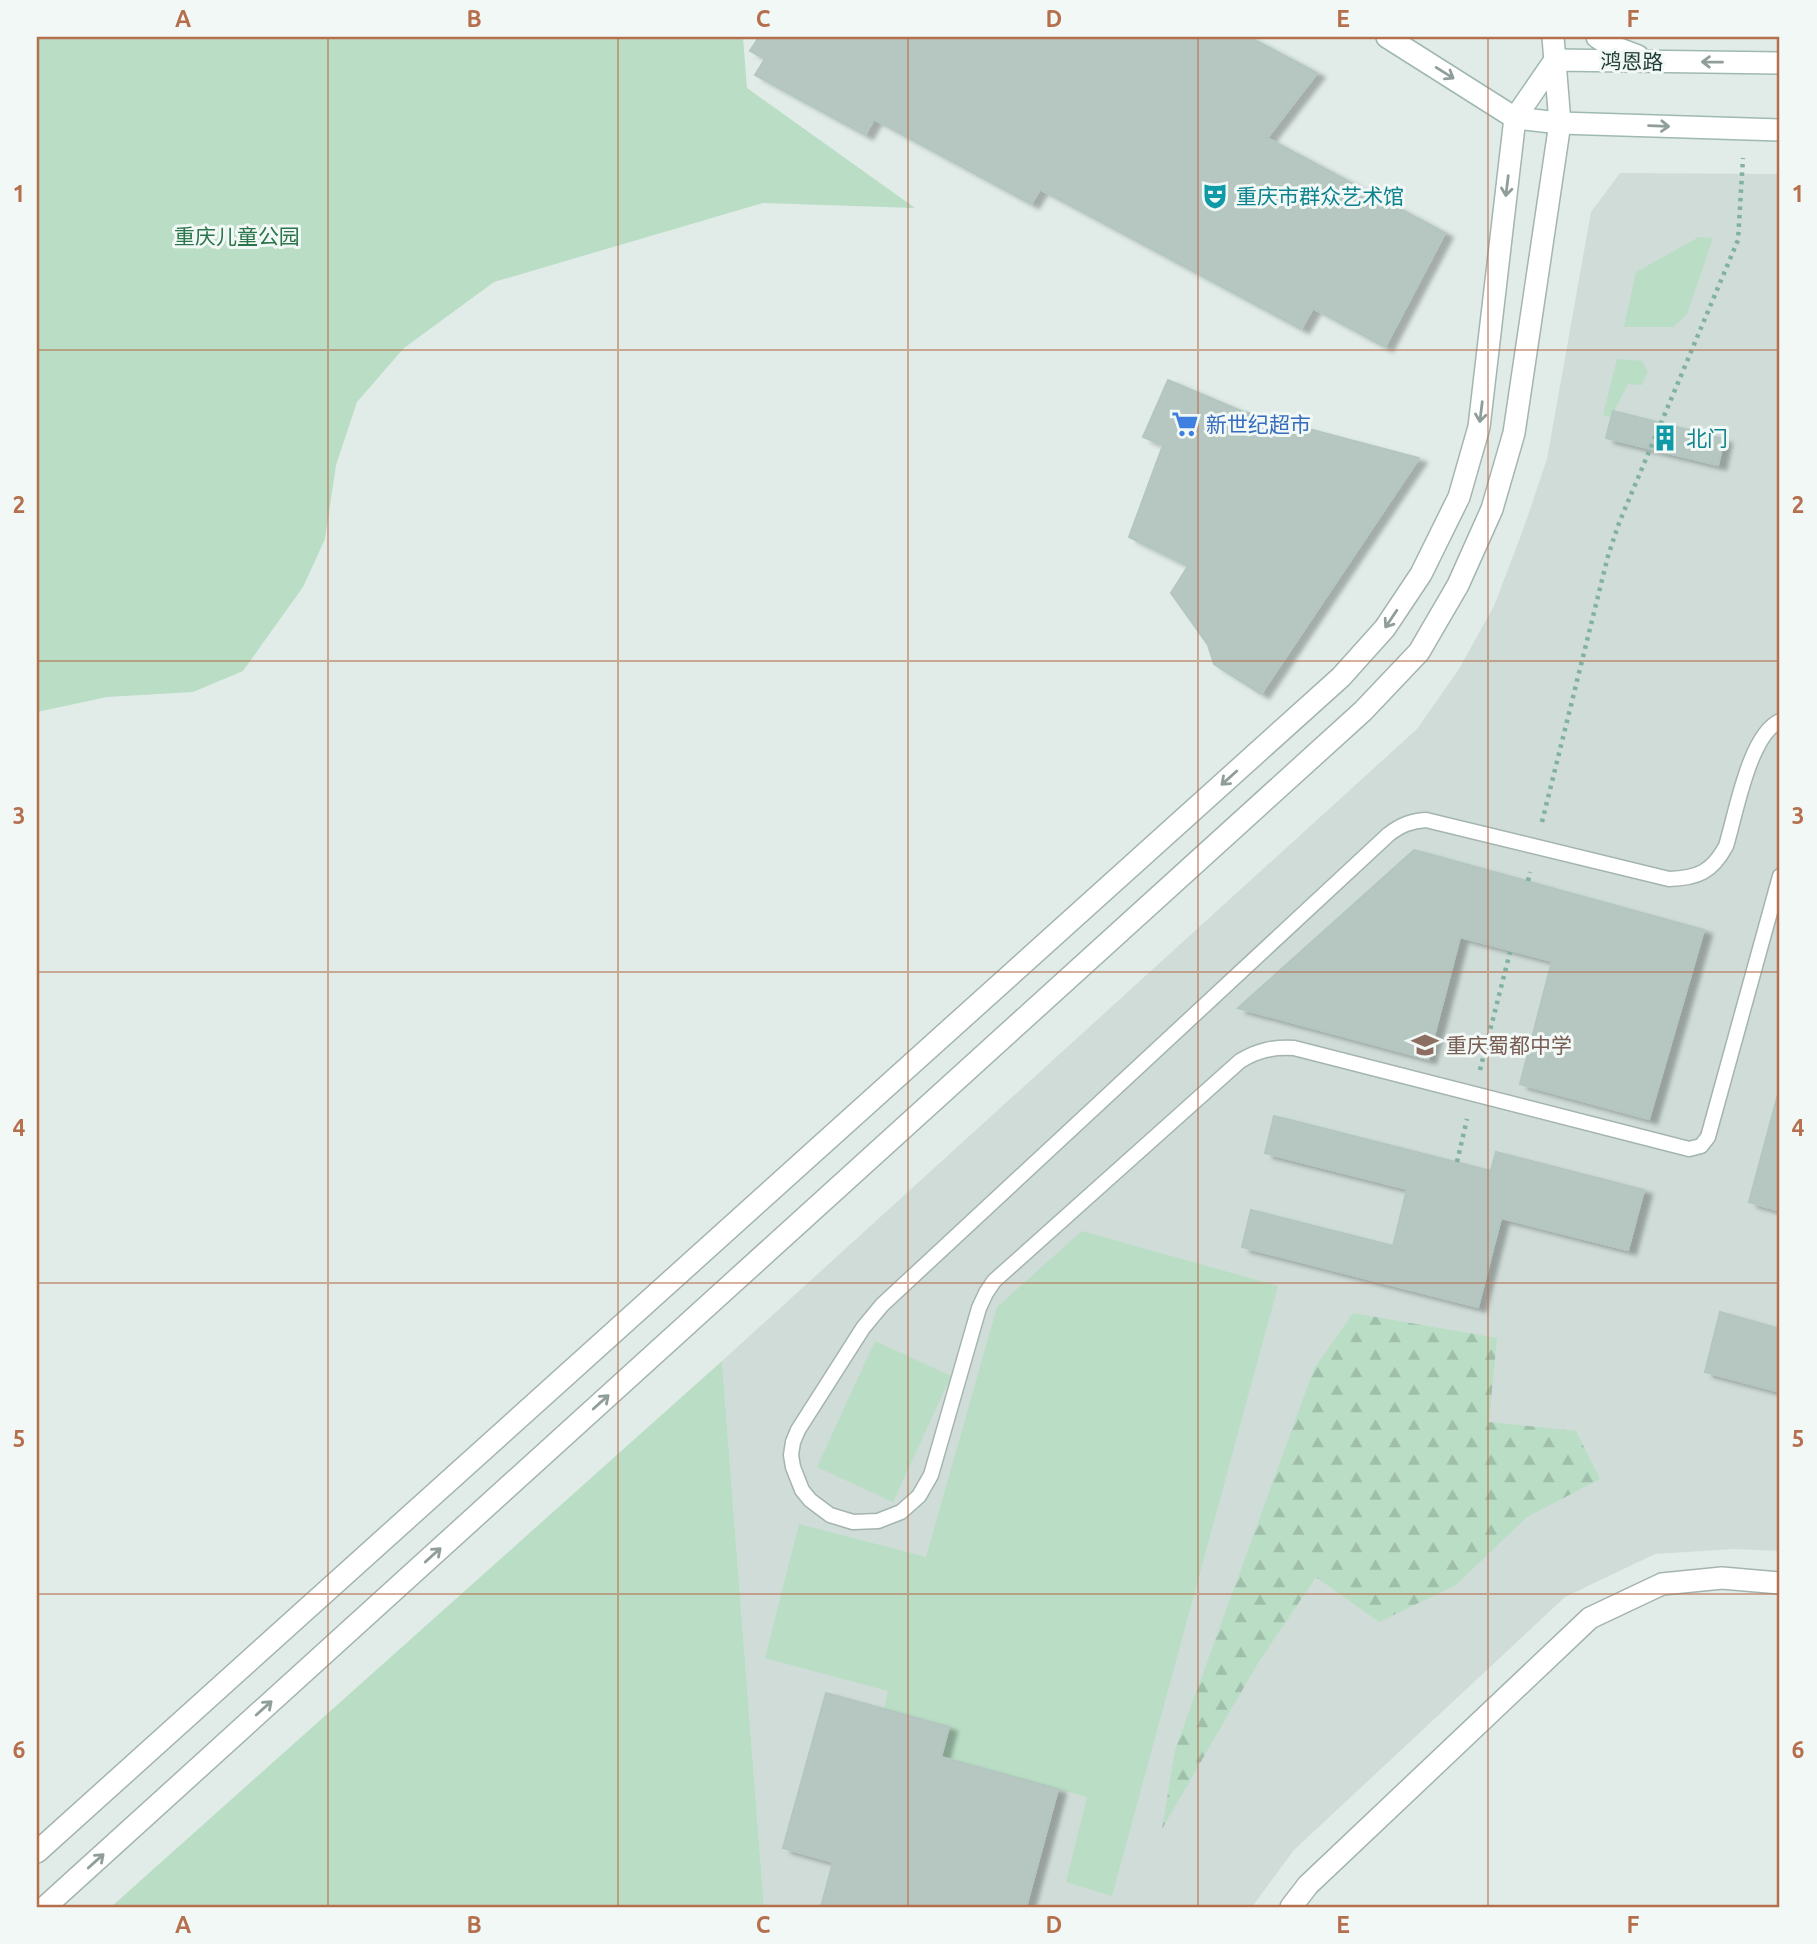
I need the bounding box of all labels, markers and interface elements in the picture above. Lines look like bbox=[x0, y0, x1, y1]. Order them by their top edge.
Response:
text: A bbox=[175, 6, 191, 31]
text: B bbox=[466, 6, 482, 31]
text: C bbox=[756, 6, 771, 31]
text: D bbox=[1046, 6, 1062, 31]
text: E bbox=[1336, 6, 1350, 31]
text: F bbox=[1627, 6, 1640, 31]
street label: 鸿恩路 bbox=[1600, 48, 1664, 74]
one-way arrow bbox=[1701, 55, 1724, 69]
one-way arrow bbox=[1434, 67, 1454, 81]
one-way arrow bbox=[1647, 120, 1670, 133]
one-way arrow bbox=[1501, 174, 1514, 197]
text: 1 bbox=[13, 181, 25, 206]
theatre icon: 重庆市群众艺术馆 bbox=[1200, 181, 1230, 211]
text: 1 bbox=[1792, 181, 1804, 206]
place label: 重庆市群众艺术馆 bbox=[1236, 184, 1404, 208]
park label: 重庆儿童公园 bbox=[174, 224, 300, 248]
one-way arrow bbox=[1474, 400, 1487, 423]
supermarket icon: 新世纪超市 bbox=[1170, 409, 1200, 439]
place label: 新世纪超市 bbox=[1206, 412, 1311, 436]
building icon: 北门 bbox=[1650, 423, 1680, 453]
place label: 北门 bbox=[1686, 426, 1728, 450]
text: 2 bbox=[13, 492, 25, 517]
text: 2 bbox=[1792, 492, 1804, 517]
one-way arrow bbox=[1384, 609, 1398, 628]
one-way arrow bbox=[1220, 770, 1238, 786]
text: 3 bbox=[13, 803, 25, 828]
text: 3 bbox=[1792, 803, 1804, 828]
school or university icon: 重庆蜀都中学 bbox=[1410, 1030, 1440, 1060]
place label: 重庆蜀都中学 bbox=[1446, 1033, 1572, 1057]
text: 4 bbox=[13, 1115, 26, 1140]
text: 4 bbox=[1792, 1115, 1805, 1140]
one-way arrow bbox=[592, 1394, 609, 1411]
text: 5 bbox=[13, 1426, 25, 1451]
text: 5 bbox=[1792, 1426, 1804, 1451]
one-way arrow bbox=[424, 1547, 442, 1563]
one-way arrow bbox=[255, 1700, 273, 1716]
text: 6 bbox=[13, 1737, 26, 1762]
text: 6 bbox=[1792, 1737, 1805, 1762]
one-way arrow bbox=[87, 1853, 104, 1870]
text: A bbox=[175, 1912, 191, 1937]
text: B bbox=[466, 1912, 482, 1937]
text: C bbox=[756, 1912, 771, 1937]
text: D bbox=[1046, 1912, 1062, 1937]
text: E bbox=[1336, 1912, 1350, 1937]
text: F bbox=[1627, 1912, 1640, 1937]

